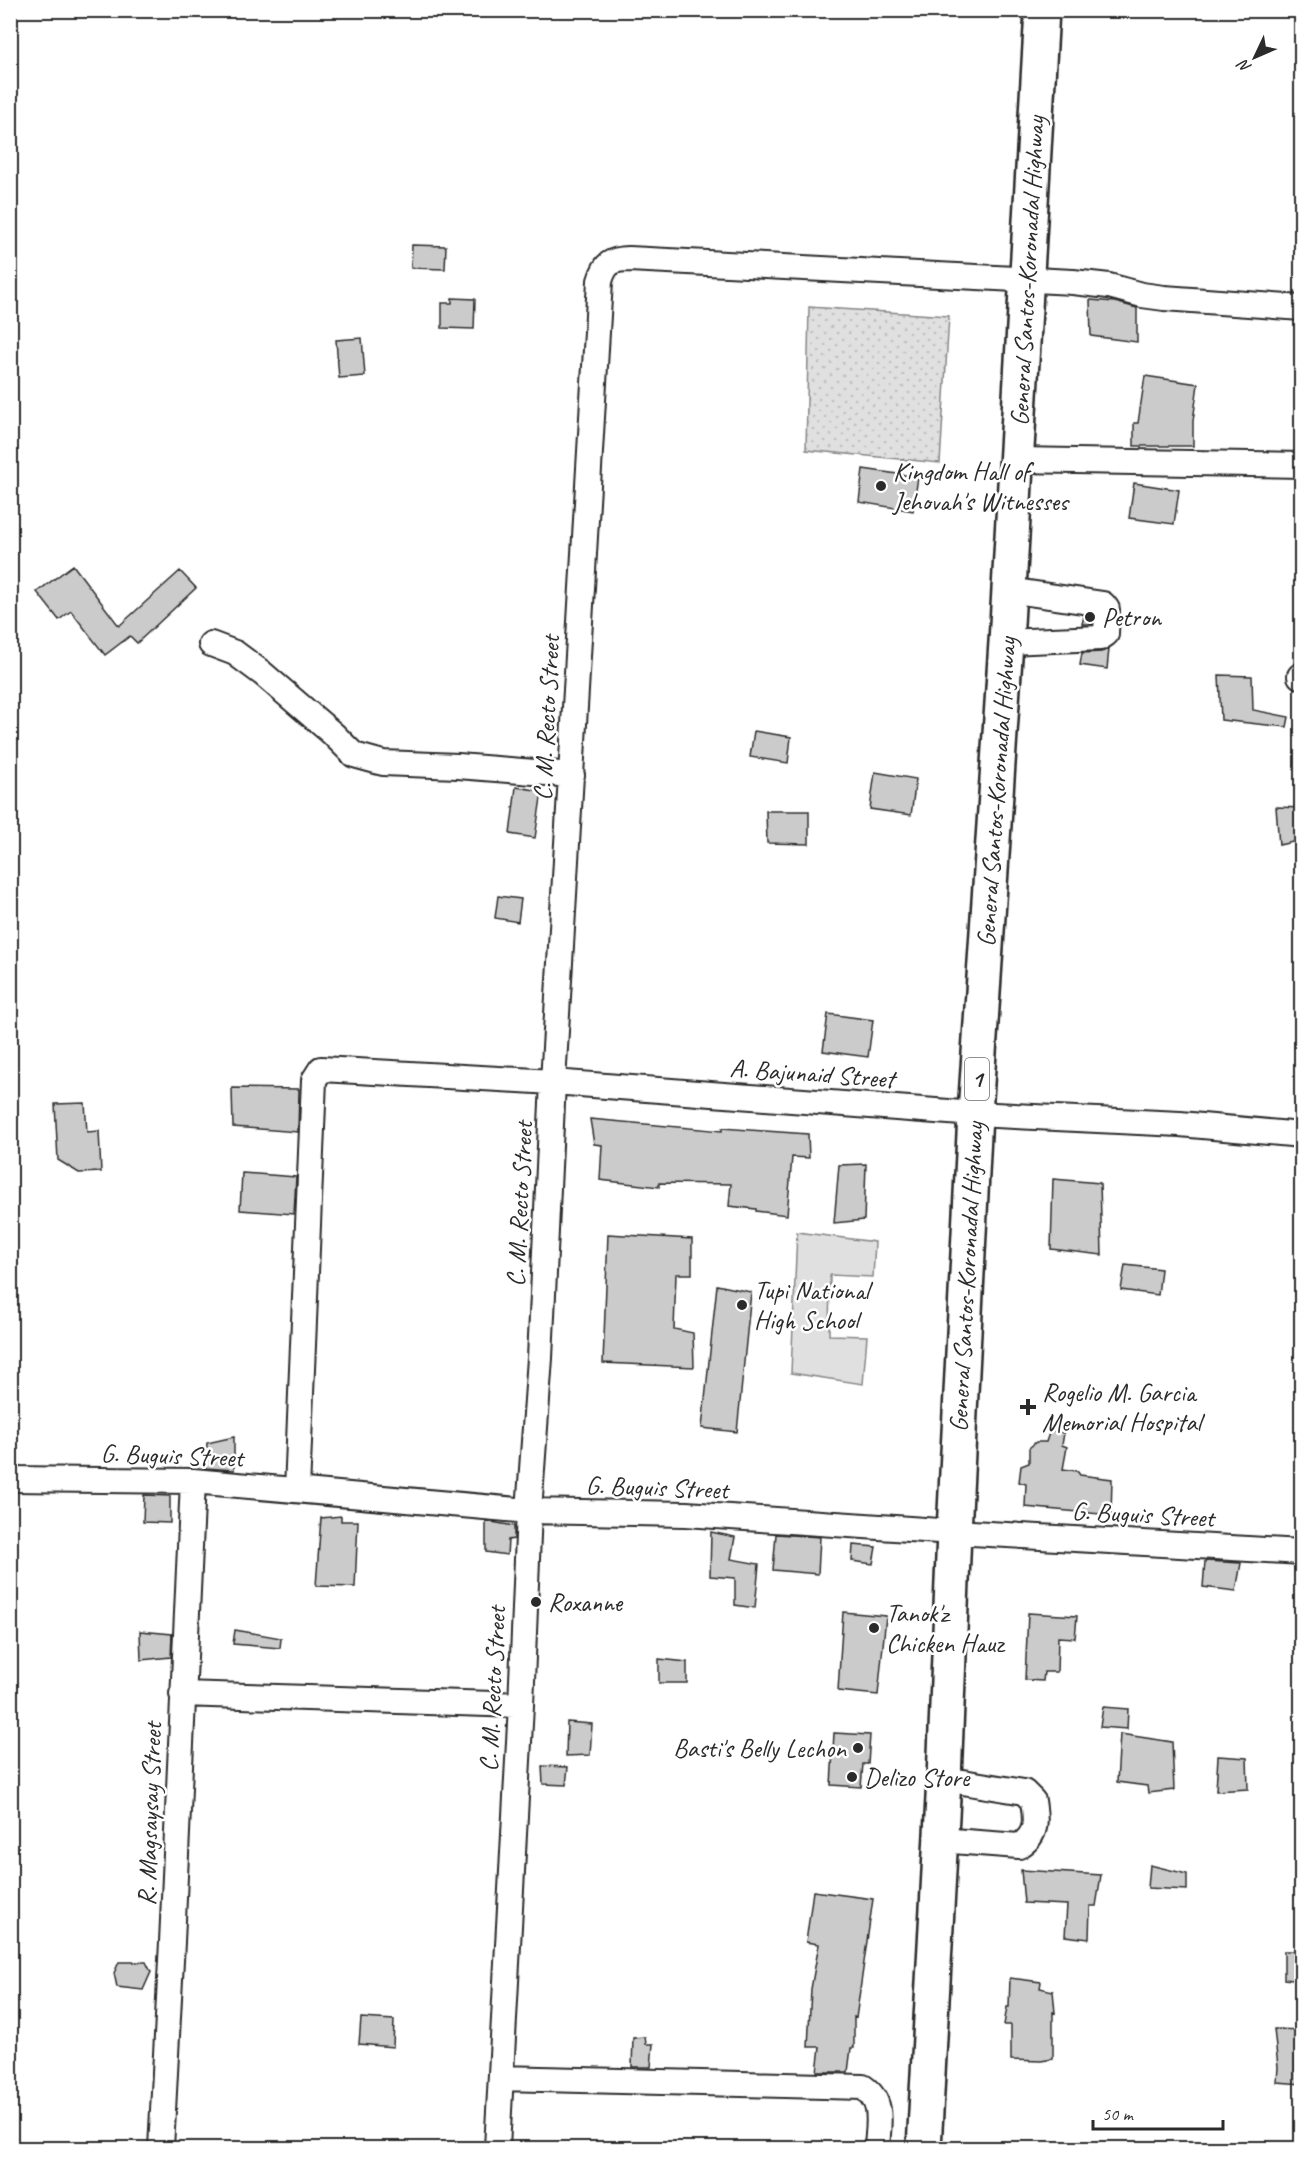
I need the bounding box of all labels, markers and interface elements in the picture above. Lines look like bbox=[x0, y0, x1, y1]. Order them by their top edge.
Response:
north arrow bbox=[1225, 27, 1285, 87]
text: N bbox=[1232, 54, 1256, 77]
street label: General Santos-Koronadal Highway bbox=[1003, 113, 1052, 427]
place label: Kingdom Hall of Jehovah's Witnesses bbox=[891, 455, 1070, 518]
marker: Kingdom Hall of Jehovah's Witnesses bbox=[874, 479, 888, 493]
place label: Petron bbox=[1102, 601, 1162, 634]
marker: Petron bbox=[1083, 610, 1097, 624]
street label: C. M. Recto Street bbox=[526, 632, 567, 802]
street label: General Santos-Koronadal Highway bbox=[969, 634, 1024, 948]
street label: A. Bajunaid Street bbox=[729, 1051, 899, 1096]
road number: 1 bbox=[965, 1058, 989, 1100]
street label: C. M. Recto Street bbox=[499, 1118, 540, 1288]
street label: General Santos-Koronadal Highway bbox=[942, 1119, 991, 1433]
place label: Tupi National High School bbox=[754, 1274, 874, 1337]
marker: Tupi National High School bbox=[735, 1298, 749, 1312]
place label: Rogelio M. Garcia Memorial Hospital bbox=[1042, 1376, 1206, 1439]
marker: Rogelio M. Garcia Memorial Hospital bbox=[1019, 1398, 1037, 1416]
street label: G. Buguis Street bbox=[100, 1437, 246, 1475]
street label: G. Buguis Street bbox=[585, 1469, 731, 1507]
street label: G. Buguis Street bbox=[1071, 1494, 1217, 1535]
place label: Roxanne bbox=[548, 1586, 624, 1619]
marker: Roxanne bbox=[529, 1595, 543, 1609]
place label: Tanok'z Chicken Hauz bbox=[886, 1597, 1006, 1660]
street label: C. M. Recto Street bbox=[472, 1603, 513, 1773]
marker: Tanok'z Chicken Hauz bbox=[867, 1621, 881, 1635]
street label: R. Magsaysay Street bbox=[130, 1719, 169, 1906]
place label: Basti's Belly Lechon bbox=[673, 1732, 847, 1765]
marker: Basti's Belly Lechon bbox=[851, 1741, 865, 1755]
place label: Delizo Store bbox=[864, 1761, 971, 1794]
marker: Delizo Store bbox=[845, 1770, 859, 1784]
scale bar bbox=[1093, 2093, 1224, 2131]
text: 50 m bbox=[1102, 2103, 1135, 2125]

